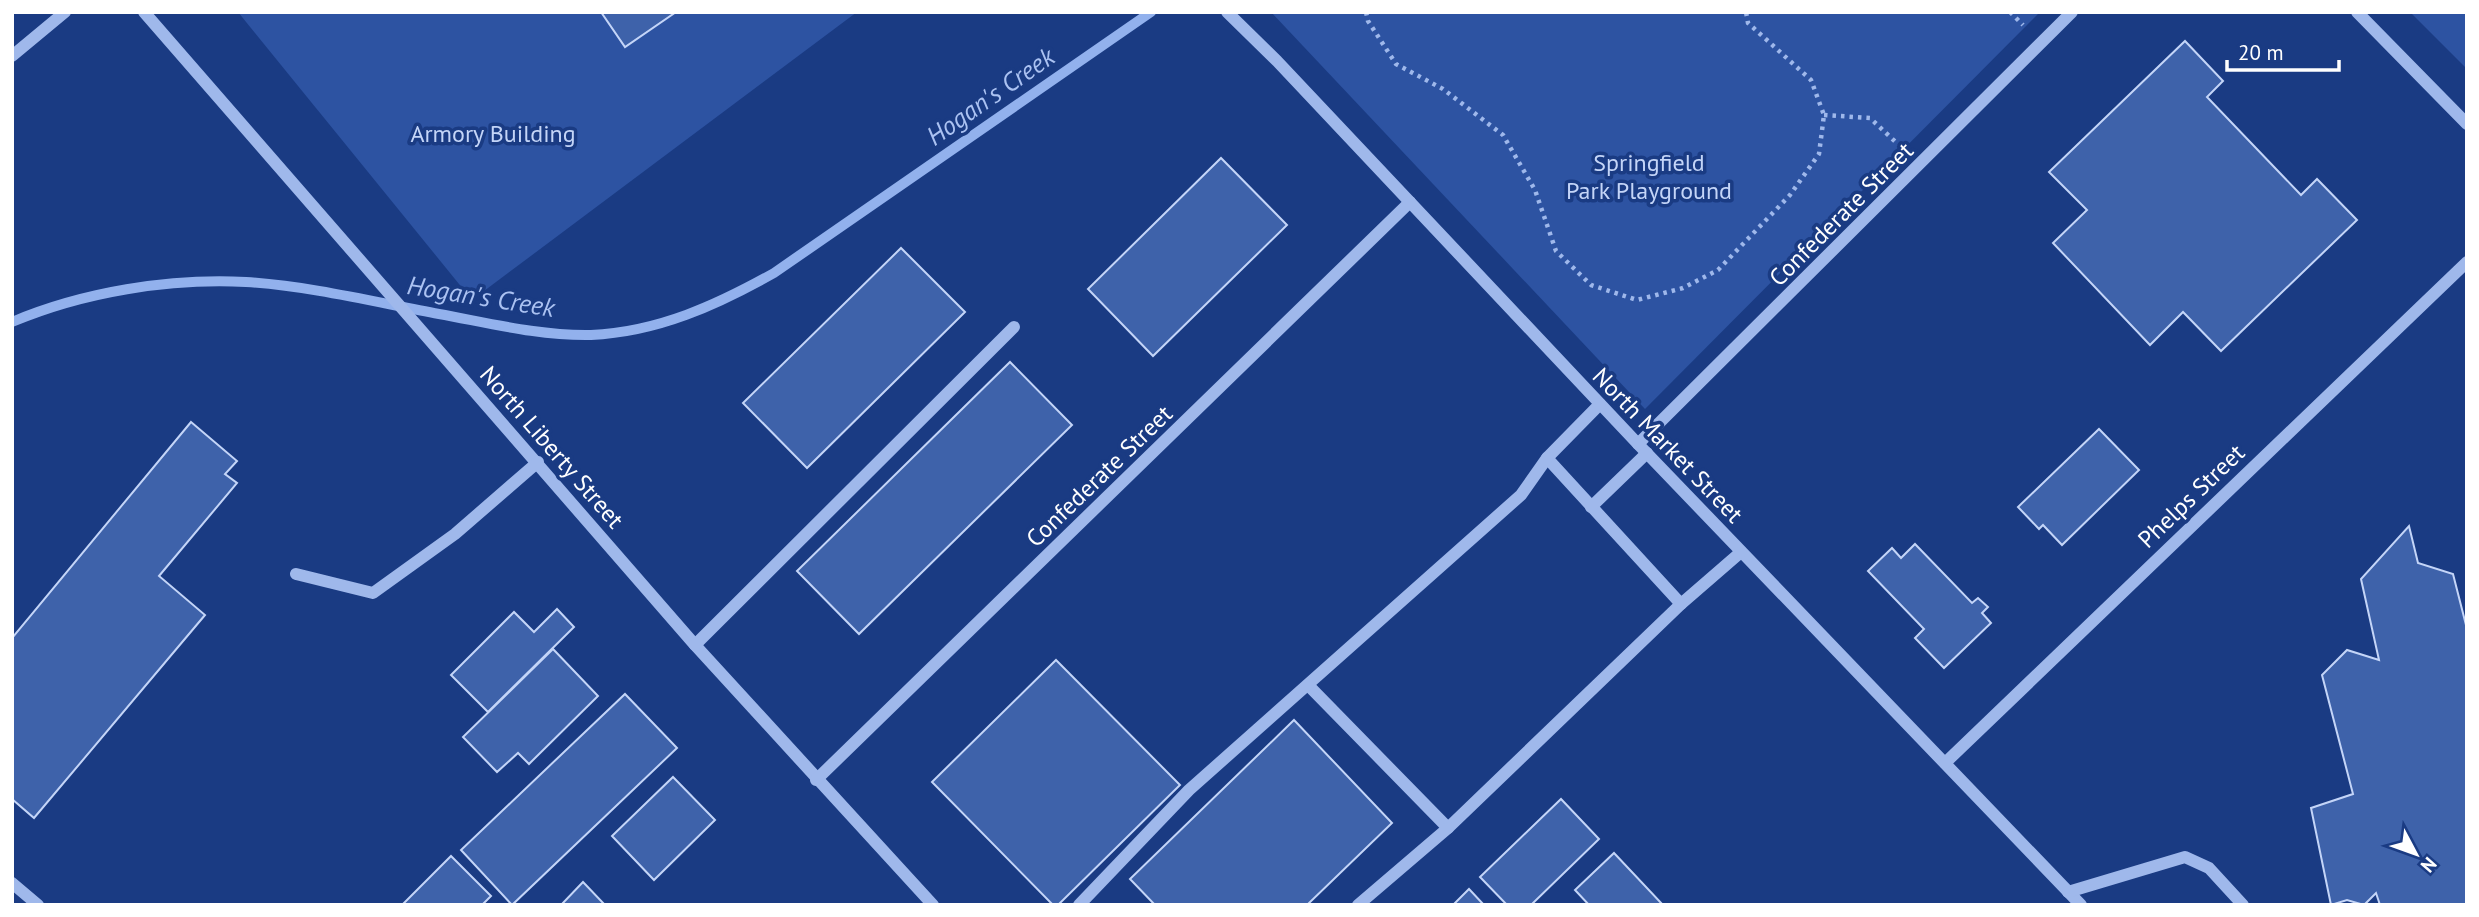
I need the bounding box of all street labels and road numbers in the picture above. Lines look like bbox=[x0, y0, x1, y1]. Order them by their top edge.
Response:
street label: Confederate Street bbox=[1762, 135, 1920, 293]
street label: North Liberty Street bbox=[473, 360, 631, 534]
street label: North Market Street bbox=[1586, 361, 1750, 529]
street label: Confederate Street bbox=[1019, 398, 1179, 554]
street label: Phelps Street bbox=[2131, 437, 2251, 555]

